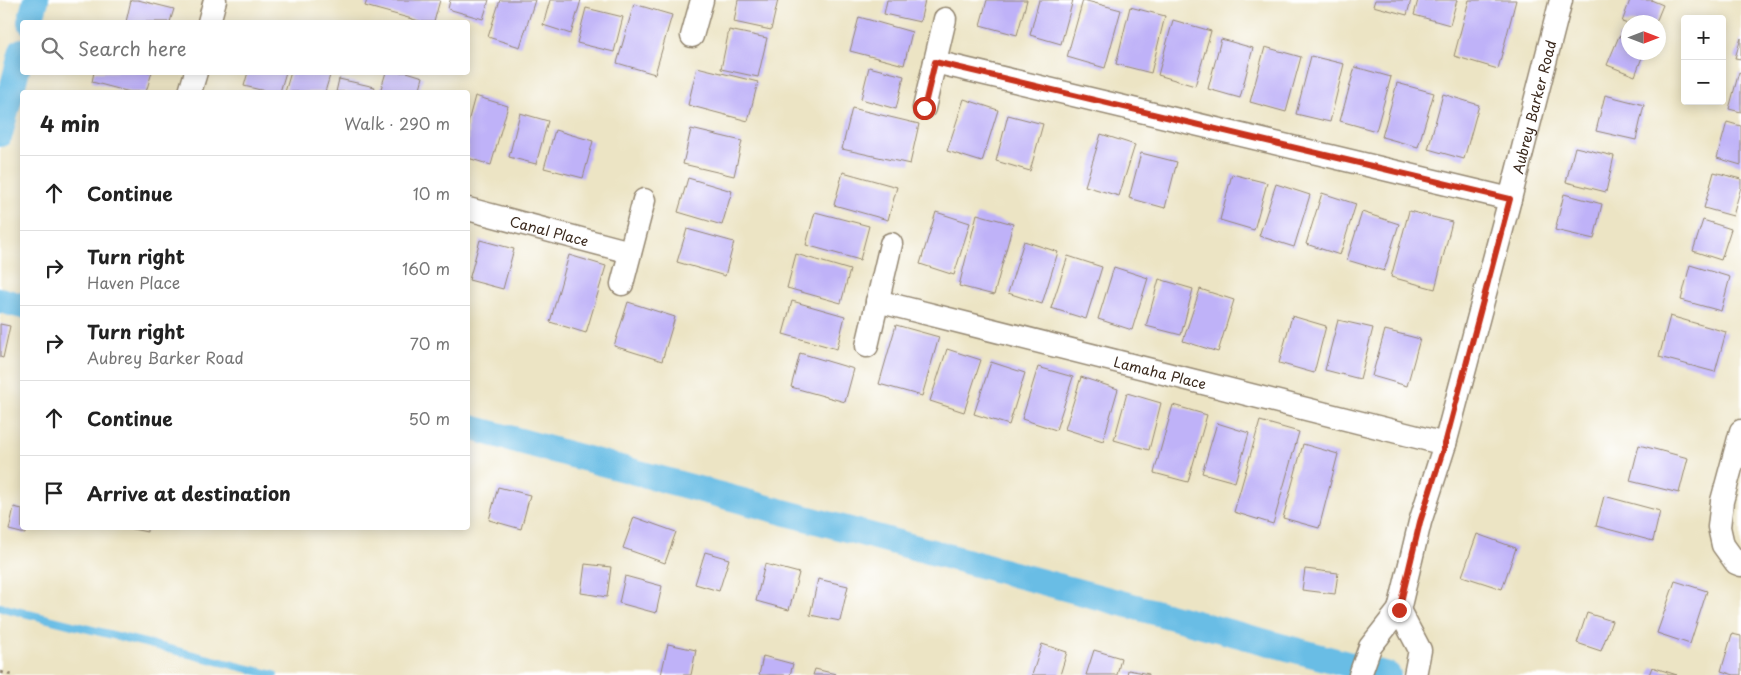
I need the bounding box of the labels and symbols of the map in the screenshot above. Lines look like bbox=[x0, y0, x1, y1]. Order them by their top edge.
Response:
north arrow bbox=[1621, 15, 1666, 60]
street label: Aubrey Barker Road bbox=[1506, 38, 1561, 176]
route start bbox=[913, 97, 936, 120]
street label: Canal Place bbox=[508, 210, 591, 251]
street label: Lamaha Place bbox=[1112, 351, 1209, 394]
route end bbox=[1388, 599, 1411, 622]

